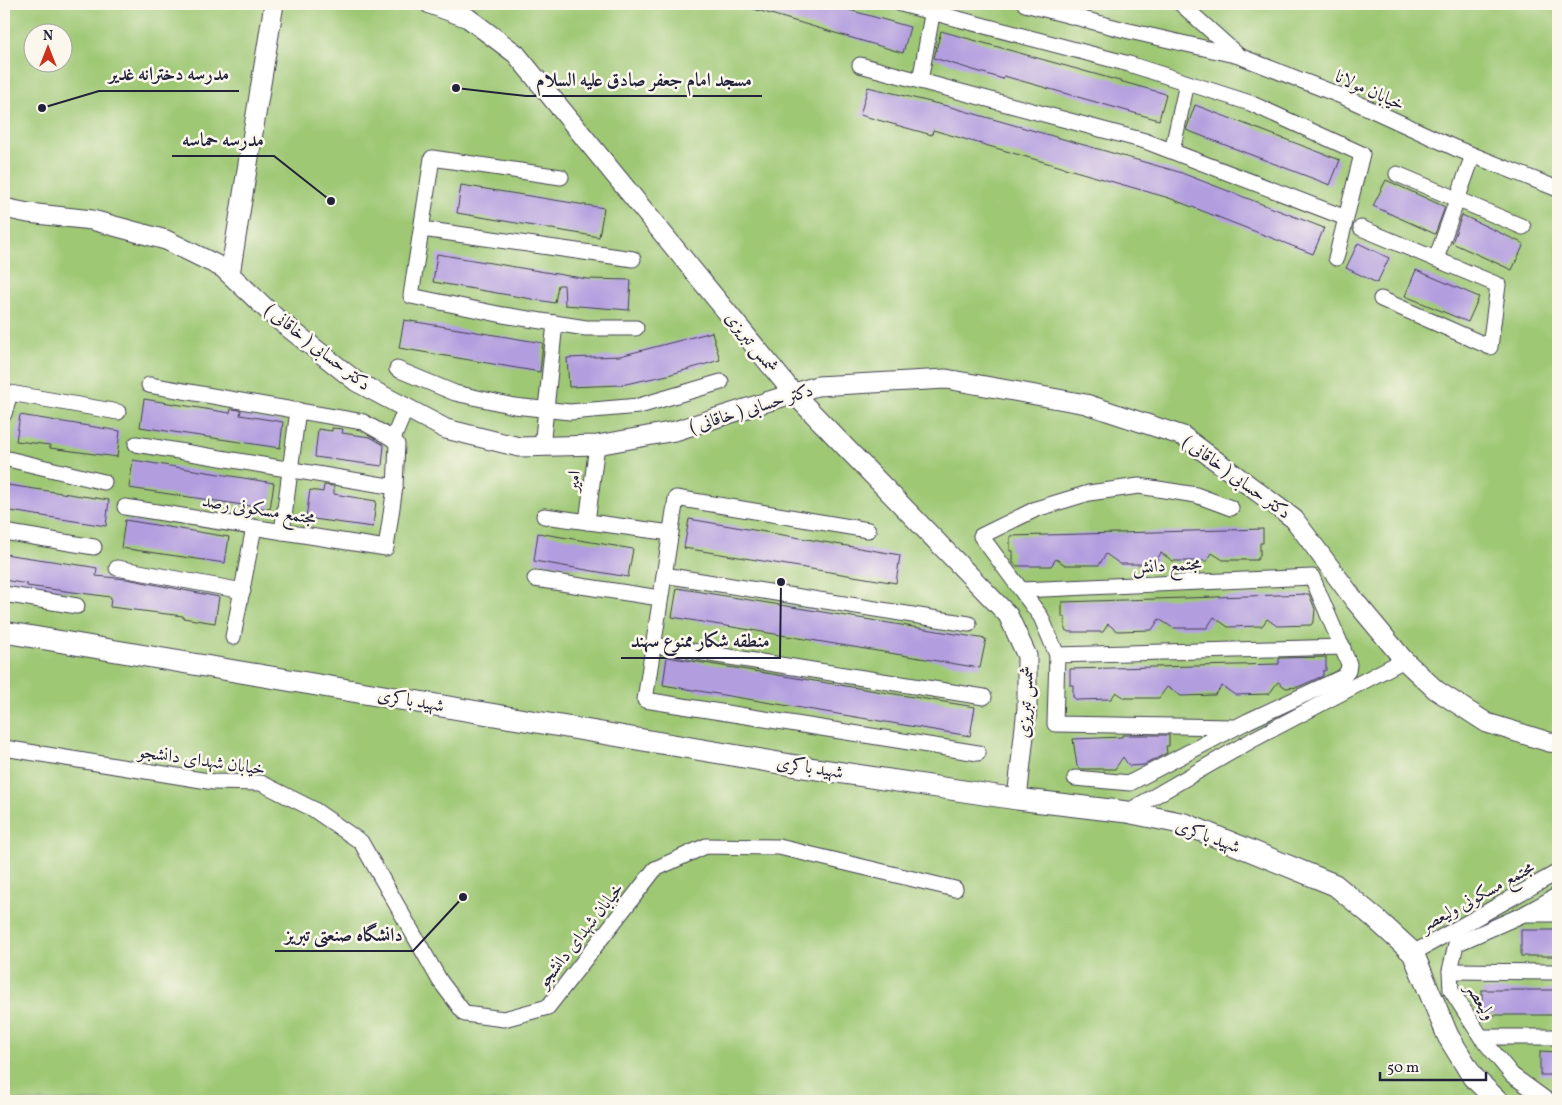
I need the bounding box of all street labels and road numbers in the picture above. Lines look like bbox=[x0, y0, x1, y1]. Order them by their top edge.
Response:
street label: خیابان مولانا bbox=[1330, 65, 1408, 118]
street label: دکتر حسابی ( خاقانی ) bbox=[259, 299, 375, 398]
street label: شمس تبریزی bbox=[718, 307, 783, 379]
street label: دکتر حسابی ( خاقانی ) bbox=[686, 379, 816, 440]
street label: دکتر حسابی ( خاقانی ) bbox=[1177, 430, 1295, 526]
street label: امیر bbox=[561, 469, 588, 495]
street label: مجتمع مسکونی رصد bbox=[200, 489, 318, 534]
street label: مجتمع دانش bbox=[1132, 552, 1203, 583]
street label: شمس تبریزی bbox=[1012, 665, 1041, 739]
street label: شهید باکری bbox=[375, 683, 446, 720]
street label: خیابان شهدای دانشجو bbox=[135, 740, 267, 783]
street label: شهید باکری bbox=[775, 751, 845, 786]
street label: شهید باکری bbox=[1172, 814, 1243, 861]
street label: مجتمع مسکونی ولیعصر bbox=[1414, 855, 1541, 942]
street label: خیابان شهدای دانشجو bbox=[531, 878, 630, 996]
street label: ولیعصر bbox=[1458, 976, 1501, 1026]

